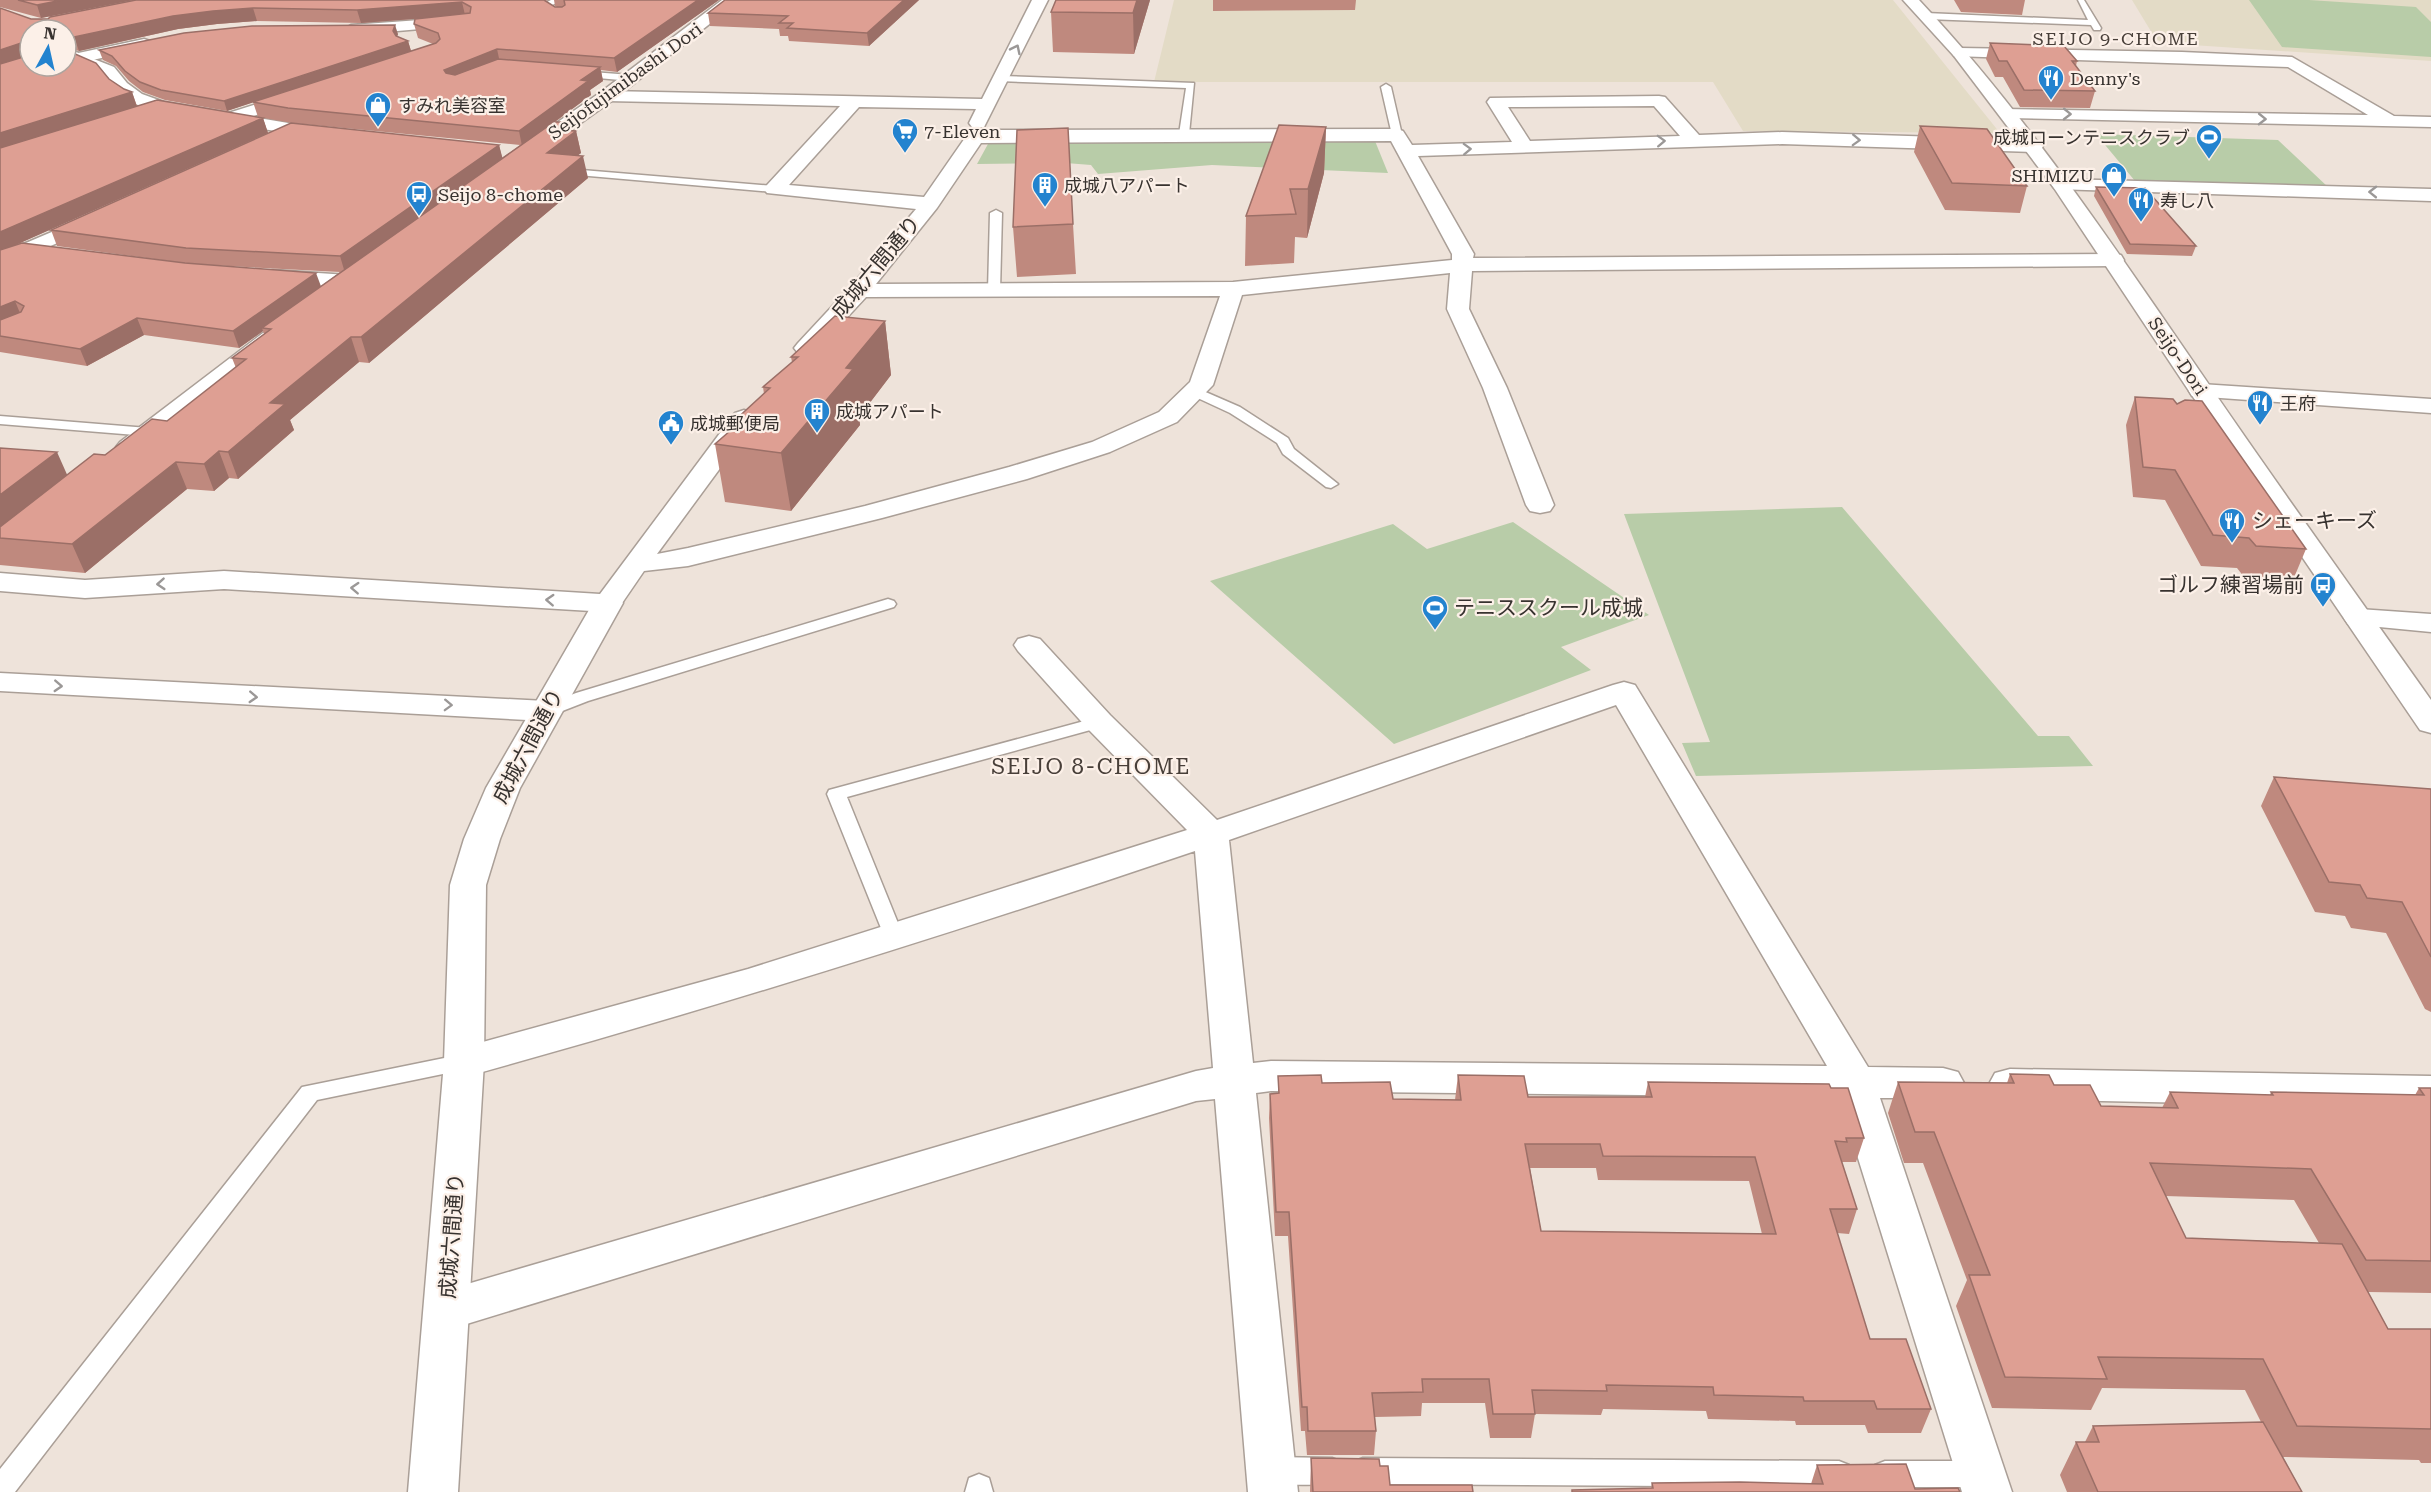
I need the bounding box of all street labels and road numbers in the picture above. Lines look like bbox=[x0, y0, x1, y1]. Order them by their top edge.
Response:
street label: Seijofujimibashi Dori bbox=[544, 18, 706, 144]
street label: 成城六間通り bbox=[826, 211, 926, 323]
street label: Seijo-Dori bbox=[2144, 313, 2212, 399]
street label: 成城六間通り bbox=[488, 685, 568, 807]
street label: 成城六間通り bbox=[436, 1172, 468, 1300]

